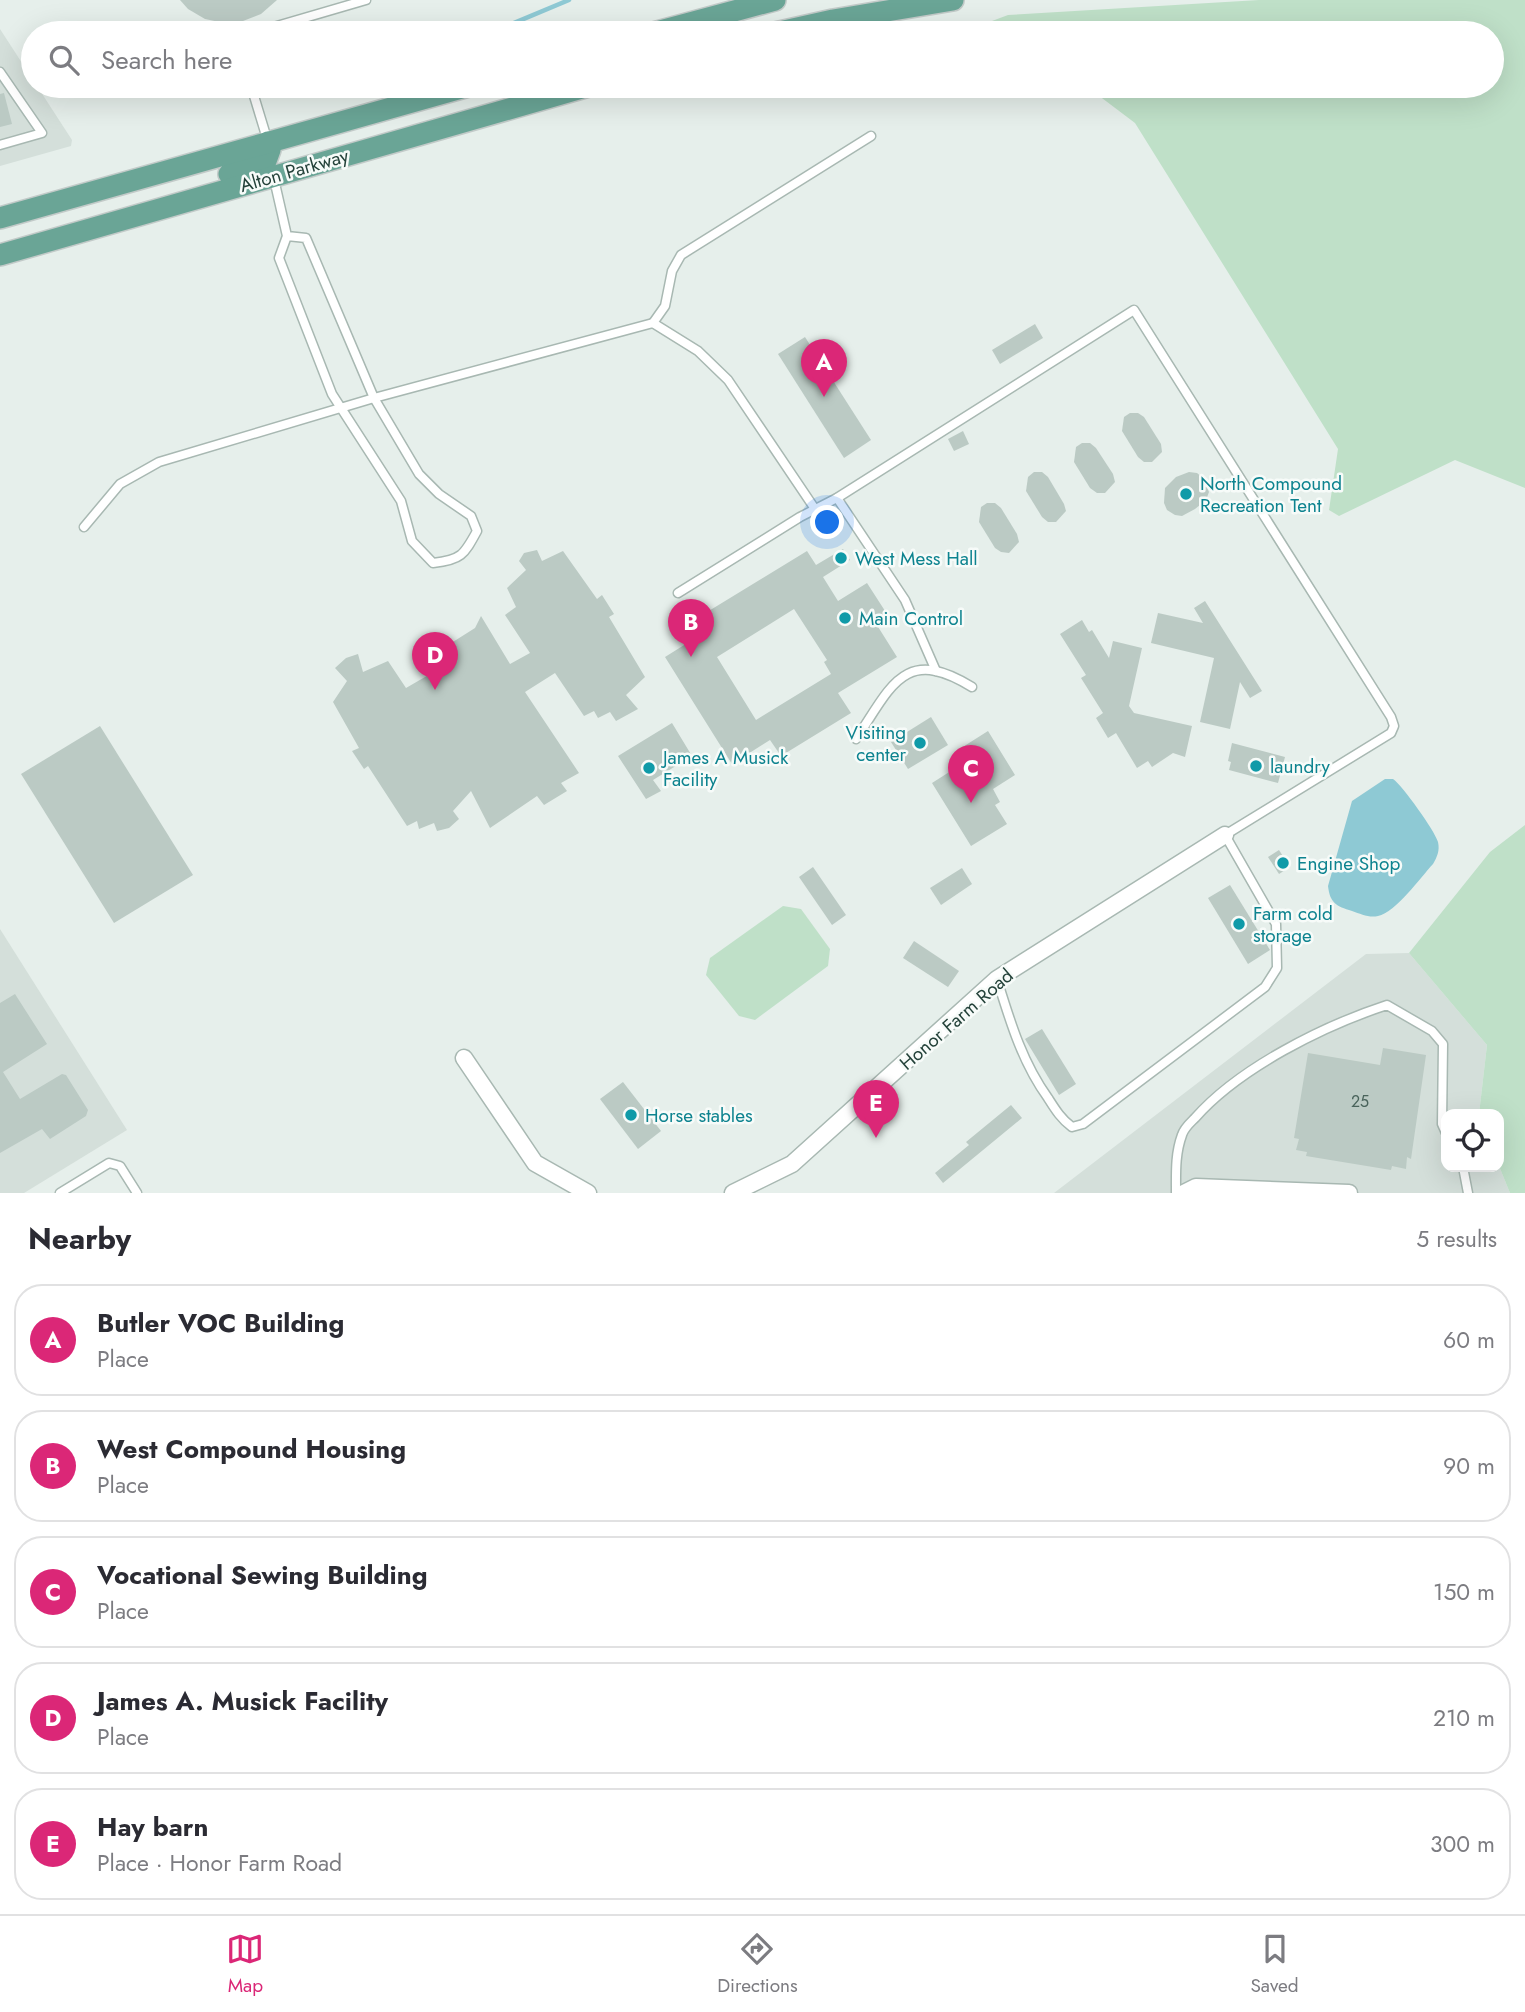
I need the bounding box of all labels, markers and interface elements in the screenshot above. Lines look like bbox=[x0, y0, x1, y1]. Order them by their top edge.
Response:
search box bbox=[21, 21, 1504, 98]
icon: search bbox=[45, 41, 83, 79]
text: Search here bbox=[101, 41, 233, 79]
street label: Alton Parkway bbox=[237, 142, 352, 199]
pin: A bbox=[801, 339, 847, 397]
place label: North Compound Recreation Tent bbox=[1200, 470, 1342, 519]
marker: North Compound Recreation Tent bbox=[1178, 486, 1194, 502]
your location bbox=[810, 505, 844, 539]
place label: West Mess Hall bbox=[855, 545, 978, 572]
marker: West Mess Hall bbox=[833, 550, 849, 566]
pin: B bbox=[668, 599, 714, 657]
place label: Main Control bbox=[859, 605, 963, 632]
marker: Main Control bbox=[837, 610, 853, 626]
pin: D bbox=[412, 632, 458, 690]
place label: Visiting center bbox=[846, 719, 906, 768]
marker: Visiting center bbox=[912, 735, 928, 751]
place label: James A Musick Facility bbox=[660, 744, 789, 793]
pin: C bbox=[948, 745, 994, 803]
place label: laundry bbox=[1270, 753, 1330, 780]
marker: laundry bbox=[1248, 758, 1264, 774]
marker: James A Musick Facility bbox=[641, 760, 657, 776]
place label: Engine Shop bbox=[1297, 850, 1400, 877]
marker: Engine Shop bbox=[1275, 855, 1291, 871]
place label: Farm cold storage bbox=[1253, 900, 1333, 949]
marker: Farm cold storage bbox=[1231, 916, 1247, 932]
street label: Honor Farm Road bbox=[894, 962, 1019, 1076]
pin: E bbox=[853, 1080, 899, 1138]
house number: 25 bbox=[1351, 1090, 1369, 1113]
place label: Horse stables bbox=[645, 1102, 753, 1129]
marker: Horse stables bbox=[623, 1107, 639, 1123]
map controls bbox=[1441, 1109, 1504, 1172]
button: locate bbox=[1441, 1109, 1504, 1172]
text: Nearby bbox=[28, 1217, 131, 1260]
text: 5 results bbox=[1416, 1222, 1497, 1256]
text: Butler VOC Building bbox=[97, 1304, 344, 1342]
text: A bbox=[45, 1323, 61, 1357]
text: 60 m bbox=[1443, 1323, 1495, 1357]
text: Place bbox=[97, 1342, 149, 1376]
text: West Compound Housing bbox=[97, 1430, 406, 1468]
text: B bbox=[45, 1449, 61, 1483]
text: 90 m bbox=[1443, 1449, 1495, 1483]
text: Place bbox=[97, 1468, 149, 1502]
text: Vocational Sewing Building bbox=[97, 1556, 428, 1594]
text: C bbox=[45, 1575, 61, 1609]
text: 150 m bbox=[1433, 1575, 1495, 1609]
text: Place bbox=[97, 1594, 149, 1628]
text: James A. Musick Facility bbox=[97, 1682, 388, 1720]
text: D bbox=[45, 1701, 61, 1735]
text: 210 m bbox=[1433, 1701, 1495, 1735]
text: Place bbox=[97, 1720, 149, 1754]
text: Hay barn bbox=[97, 1808, 208, 1846]
text: E bbox=[46, 1827, 60, 1861]
text: 300 m bbox=[1430, 1827, 1495, 1861]
text: Place · Honor Farm Road bbox=[97, 1846, 342, 1880]
tab: Map bbox=[226, 1930, 264, 1999]
tab: Directions bbox=[717, 1930, 798, 1999]
tab: Saved bbox=[1250, 1930, 1299, 1999]

